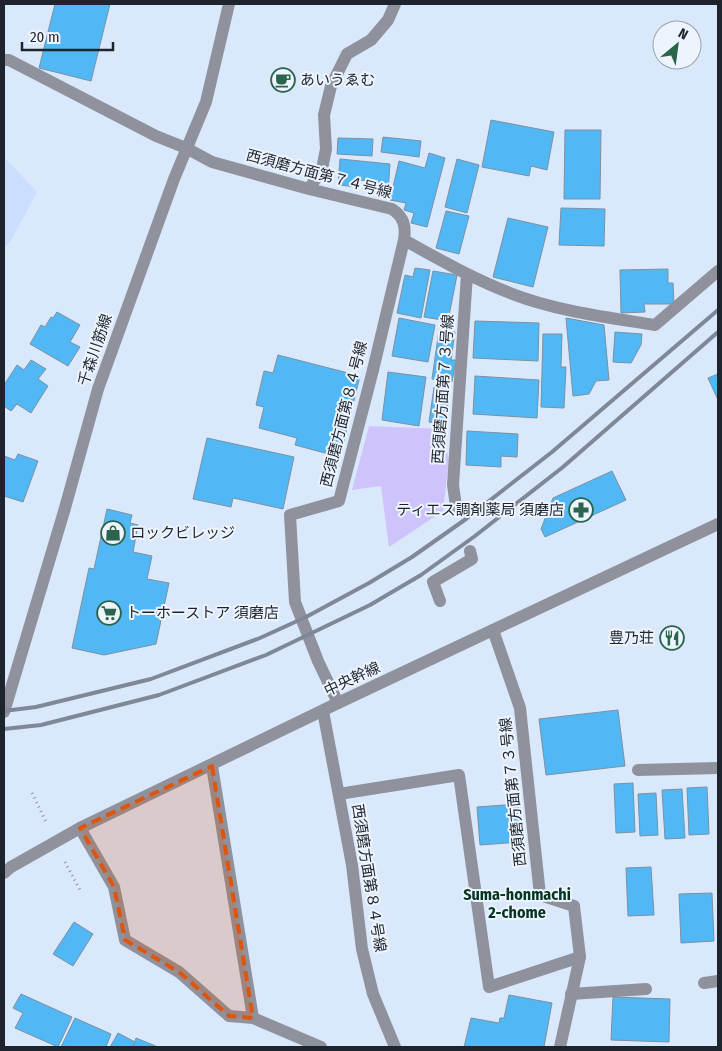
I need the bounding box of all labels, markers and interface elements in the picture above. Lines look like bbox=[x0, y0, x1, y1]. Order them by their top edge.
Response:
scale bar bbox=[22, 20, 114, 52]
north arrow bbox=[652, 20, 702, 70]
text: N bbox=[675, 25, 691, 44]
text: 20 m bbox=[30, 28, 60, 46]
cafe icon: あいうゑむ bbox=[270, 67, 296, 93]
place label: あいうゑむ bbox=[300, 71, 375, 89]
street label: 西須磨方面第７４号線 bbox=[244, 146, 394, 202]
street label: 千森川筋線 bbox=[74, 312, 116, 388]
street label: 西須磨方面第７３号線 bbox=[429, 314, 457, 464]
street label: 西須磨方面第８４号線 bbox=[317, 339, 371, 489]
pharmacy icon: ティエス調剤薬局 須磨店 bbox=[568, 497, 594, 523]
place label: ティエス調剤薬局 須磨店 bbox=[396, 501, 564, 519]
shop icon: ロックビレッジ bbox=[100, 520, 126, 546]
place label: ロックビレッジ bbox=[130, 524, 235, 542]
supermarket icon: トーホーストア 須磨店 bbox=[96, 600, 122, 626]
place label: トーホーストア 須磨店 bbox=[126, 604, 279, 622]
restaurant icon: 豊乃荘 bbox=[659, 625, 685, 651]
place label: 豊乃荘 bbox=[609, 629, 654, 647]
street label: 中央幹線 bbox=[321, 658, 383, 700]
street label: 西須磨方面第７３号線 bbox=[496, 716, 530, 868]
street label: 西須磨方面第８４号線 bbox=[348, 803, 390, 953]
district label: Suma-honmachi 2-chome bbox=[463, 885, 571, 922]

